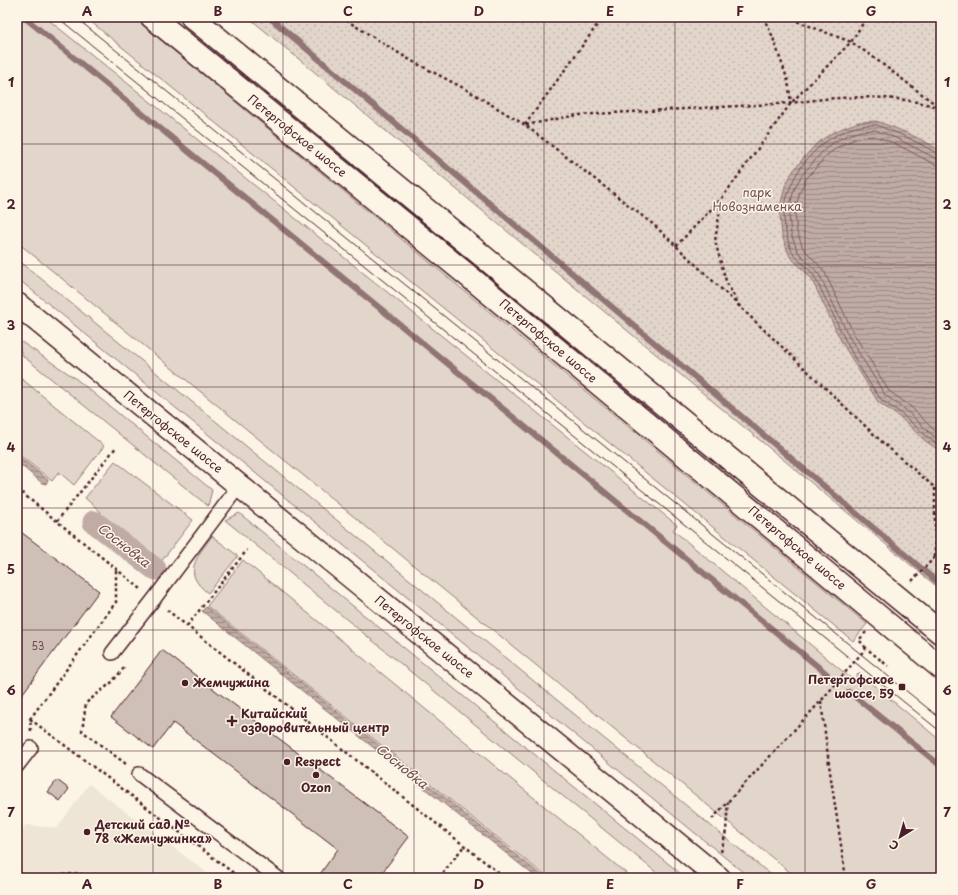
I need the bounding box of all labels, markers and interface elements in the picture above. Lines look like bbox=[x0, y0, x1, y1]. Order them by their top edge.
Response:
text: A bbox=[82, 1, 92, 20]
text: B bbox=[214, 1, 223, 20]
text: C bbox=[343, 1, 353, 20]
text: D bbox=[474, 1, 484, 20]
text: E bbox=[606, 1, 614, 20]
text: F bbox=[736, 1, 744, 20]
text: G bbox=[866, 1, 876, 20]
text: 1 bbox=[8, 72, 14, 91]
text: 1 bbox=[944, 72, 950, 91]
street label: Петергофское шоссе bbox=[244, 90, 351, 181]
park label: парк Новознаменка bbox=[712, 183, 802, 215]
text: 2 bbox=[6, 194, 16, 213]
text: 2 bbox=[942, 194, 952, 213]
street label: Петергофское шоссе bbox=[496, 294, 601, 387]
text: 3 bbox=[7, 315, 16, 334]
text: 3 bbox=[943, 315, 952, 334]
street label: Петергофское шоссе bbox=[120, 386, 227, 477]
text: 4 bbox=[7, 437, 16, 456]
text: 4 bbox=[943, 437, 952, 456]
street label: Петергофское шоссе bbox=[745, 501, 850, 594]
water label: Сосновка bbox=[94, 518, 155, 572]
text: 5 bbox=[7, 559, 15, 578]
text: 5 bbox=[943, 559, 951, 578]
street label: Петергофское шоссе bbox=[371, 591, 478, 682]
house number: 53 bbox=[32, 638, 44, 653]
place label: Петергофское шоссе, 59 bbox=[808, 670, 894, 702]
place label: Жемчужина bbox=[192, 673, 271, 691]
marker: Жемчужина bbox=[180, 678, 190, 688]
text: 6 bbox=[6, 680, 16, 699]
text: 6 bbox=[942, 680, 952, 699]
marker: Петергофское шоссе, 59 bbox=[897, 682, 907, 692]
place label: Китайский оздоровительный центр bbox=[241, 704, 390, 736]
marker: Китайский оздоровительный центр bbox=[226, 715, 238, 727]
water label: Сосновка bbox=[372, 739, 433, 793]
place label: Respect bbox=[295, 752, 341, 770]
marker: Respect bbox=[282, 757, 292, 767]
marker: Ozon bbox=[311, 770, 321, 780]
place label: Ozon bbox=[301, 778, 331, 796]
text: 7 bbox=[7, 802, 15, 821]
text: 7 bbox=[943, 802, 951, 821]
place label: Детский сад № 78 «Жемчужинка» bbox=[94, 815, 212, 847]
north arrow bbox=[880, 817, 920, 857]
marker: Детский сад № 78 «Жемчужинка» bbox=[82, 827, 92, 837]
text: С bbox=[885, 836, 902, 855]
text: A bbox=[82, 874, 92, 893]
text: B bbox=[214, 874, 223, 893]
text: C bbox=[343, 874, 353, 893]
text: D bbox=[474, 874, 484, 893]
text: E bbox=[606, 874, 614, 893]
text: F bbox=[736, 874, 744, 893]
text: G bbox=[866, 874, 876, 893]

